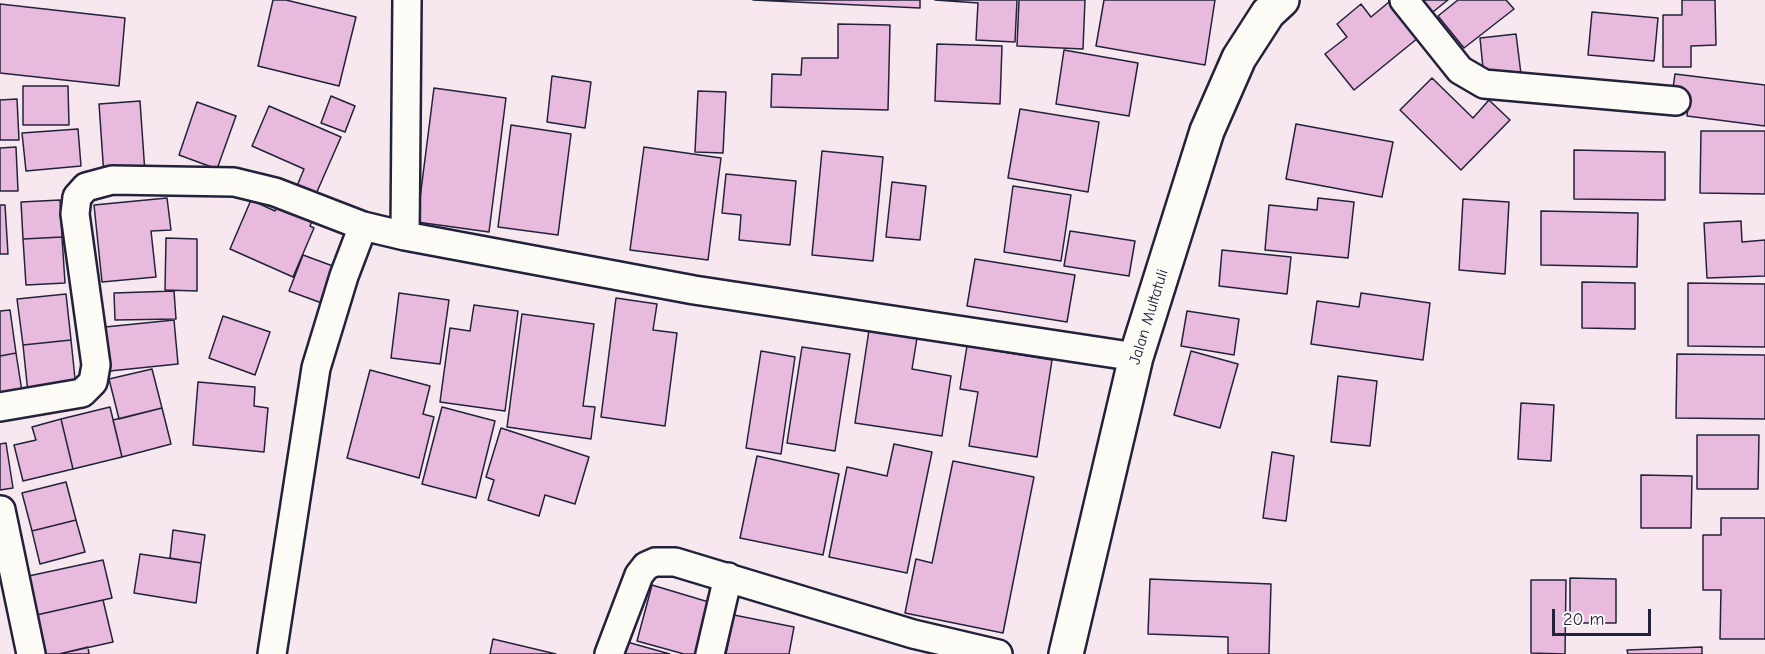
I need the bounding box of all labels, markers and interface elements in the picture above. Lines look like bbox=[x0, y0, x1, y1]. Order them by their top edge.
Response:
street label: Jalan Multatuli bbox=[1125, 267, 1173, 367]
scale bar bbox=[1555, 597, 1654, 635]
text: 20 m bbox=[1563, 609, 1604, 630]

